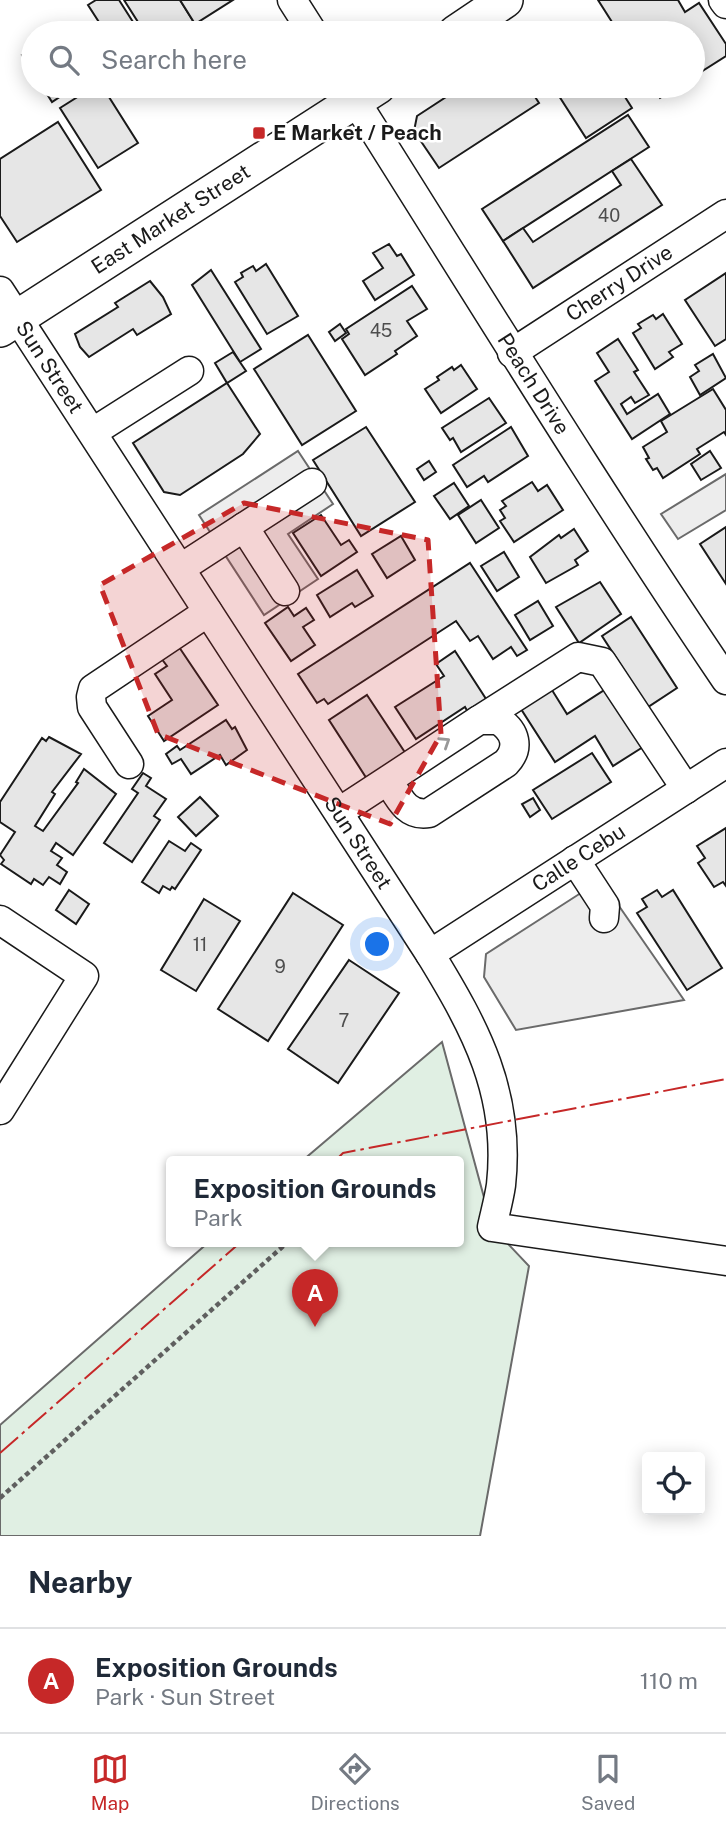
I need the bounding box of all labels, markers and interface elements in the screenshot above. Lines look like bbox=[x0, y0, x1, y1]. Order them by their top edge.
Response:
search box bbox=[21, 21, 705, 98]
icon: search bbox=[45, 41, 83, 79]
text: Search here bbox=[101, 44, 247, 75]
place label: E Market / Peach bbox=[273, 120, 442, 145]
marker: E Market / Peach bbox=[251, 125, 267, 141]
street label: East Market Street bbox=[86, 159, 255, 279]
house number: 40 bbox=[598, 205, 620, 226]
street label: Cherry Drive bbox=[561, 239, 677, 327]
street label: Sun Street bbox=[11, 316, 89, 418]
house number: 45 bbox=[370, 320, 392, 341]
street label: Peach Drive bbox=[493, 328, 575, 439]
one-way arrow bbox=[437, 738, 450, 751]
street label: Sun Street bbox=[319, 792, 398, 894]
street label: Calle Cebu bbox=[527, 818, 630, 897]
your location bbox=[360, 927, 394, 961]
house number: 11 bbox=[193, 934, 207, 955]
house number: 9 bbox=[274, 956, 286, 977]
house number: 7 bbox=[339, 1010, 349, 1031]
popup bbox=[166, 1156, 464, 1247]
text: Exposition Grounds bbox=[194, 1173, 436, 1204]
text: Park bbox=[194, 1204, 243, 1231]
pin: A bbox=[292, 1269, 338, 1327]
map controls bbox=[642, 1452, 705, 1515]
button: locate bbox=[642, 1452, 705, 1515]
text: Nearby bbox=[28, 1564, 132, 1600]
text: Exposition Grounds bbox=[95, 1652, 338, 1683]
text: A bbox=[43, 1667, 59, 1694]
text: 110 m bbox=[640, 1667, 698, 1694]
text: Park · Sun Street bbox=[95, 1683, 275, 1710]
tab: Map bbox=[91, 1750, 129, 1814]
tab: Directions bbox=[310, 1750, 400, 1814]
tab: Saved bbox=[581, 1750, 635, 1814]

